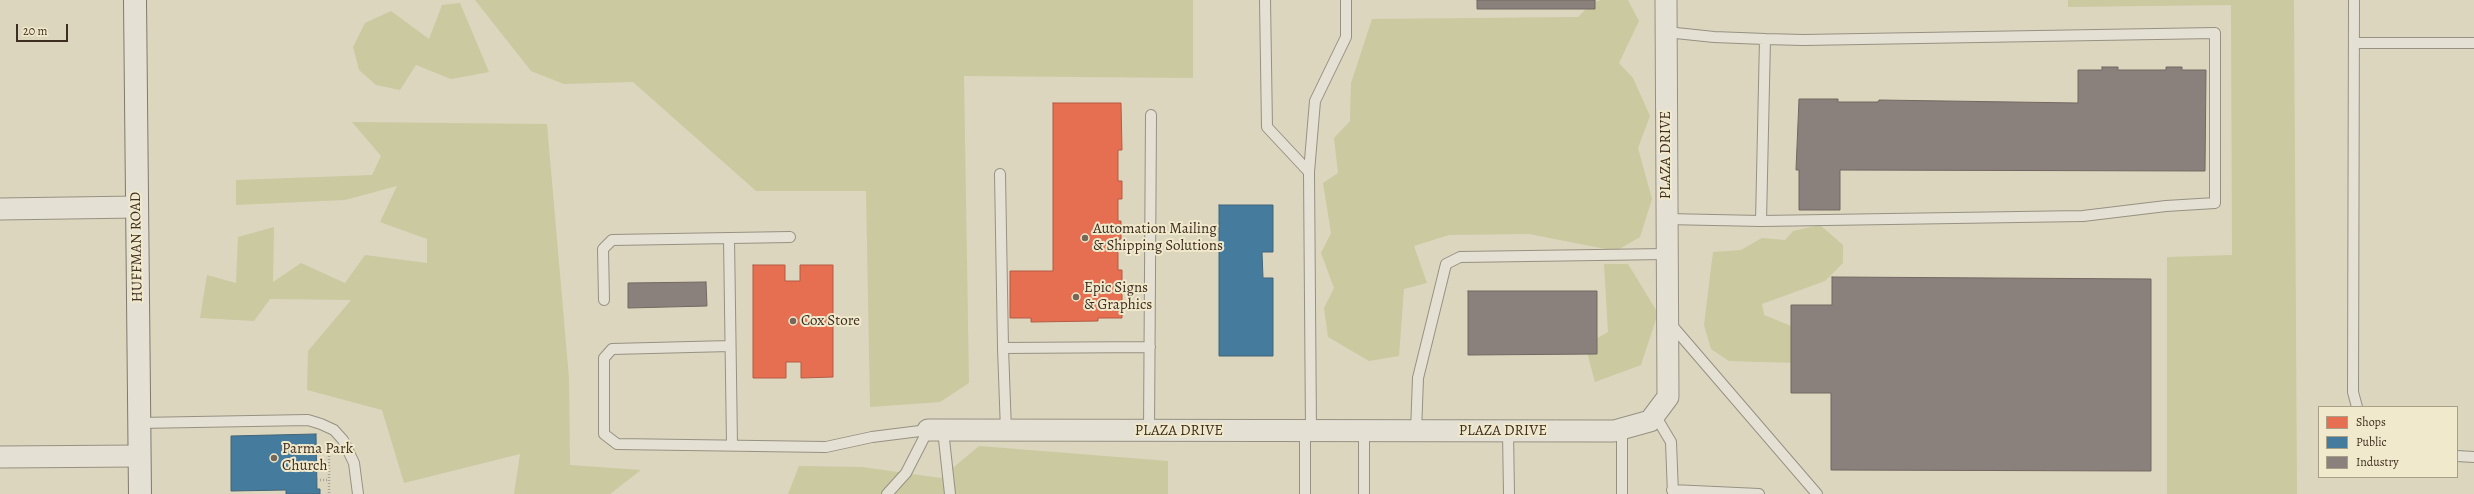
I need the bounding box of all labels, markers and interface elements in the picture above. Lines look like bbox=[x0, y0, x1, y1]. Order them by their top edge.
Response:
scale bar bbox=[18, 16, 70, 42]
text: 20 m bbox=[23, 23, 47, 39]
street label: PLAZA DRIVE bbox=[1657, 111, 1675, 199]
street label: HUFFMAN ROAD bbox=[127, 192, 147, 302]
place label: Automation Mailing & Shipping Solutions bbox=[1093, 220, 1223, 255]
marker: Automation Mailing & Shipping Solutions bbox=[1080, 233, 1090, 243]
place label: Epic Signs & Graphics bbox=[1084, 279, 1152, 314]
marker: Epic Signs & Graphics bbox=[1071, 292, 1081, 302]
place label: Cox Store bbox=[801, 312, 860, 330]
marker: Cox Store bbox=[788, 316, 798, 326]
legend bbox=[2318, 406, 2458, 478]
text: Shops bbox=[2356, 414, 2386, 430]
street label: PLAZA DRIVE bbox=[1135, 422, 1223, 440]
street label: PLAZA DRIVE bbox=[1459, 422, 1547, 440]
text: Public bbox=[2356, 434, 2387, 450]
place label: Parma Park Church bbox=[282, 440, 353, 475]
marker: Parma Park Church bbox=[269, 453, 279, 463]
text: Industry bbox=[2356, 454, 2399, 470]

